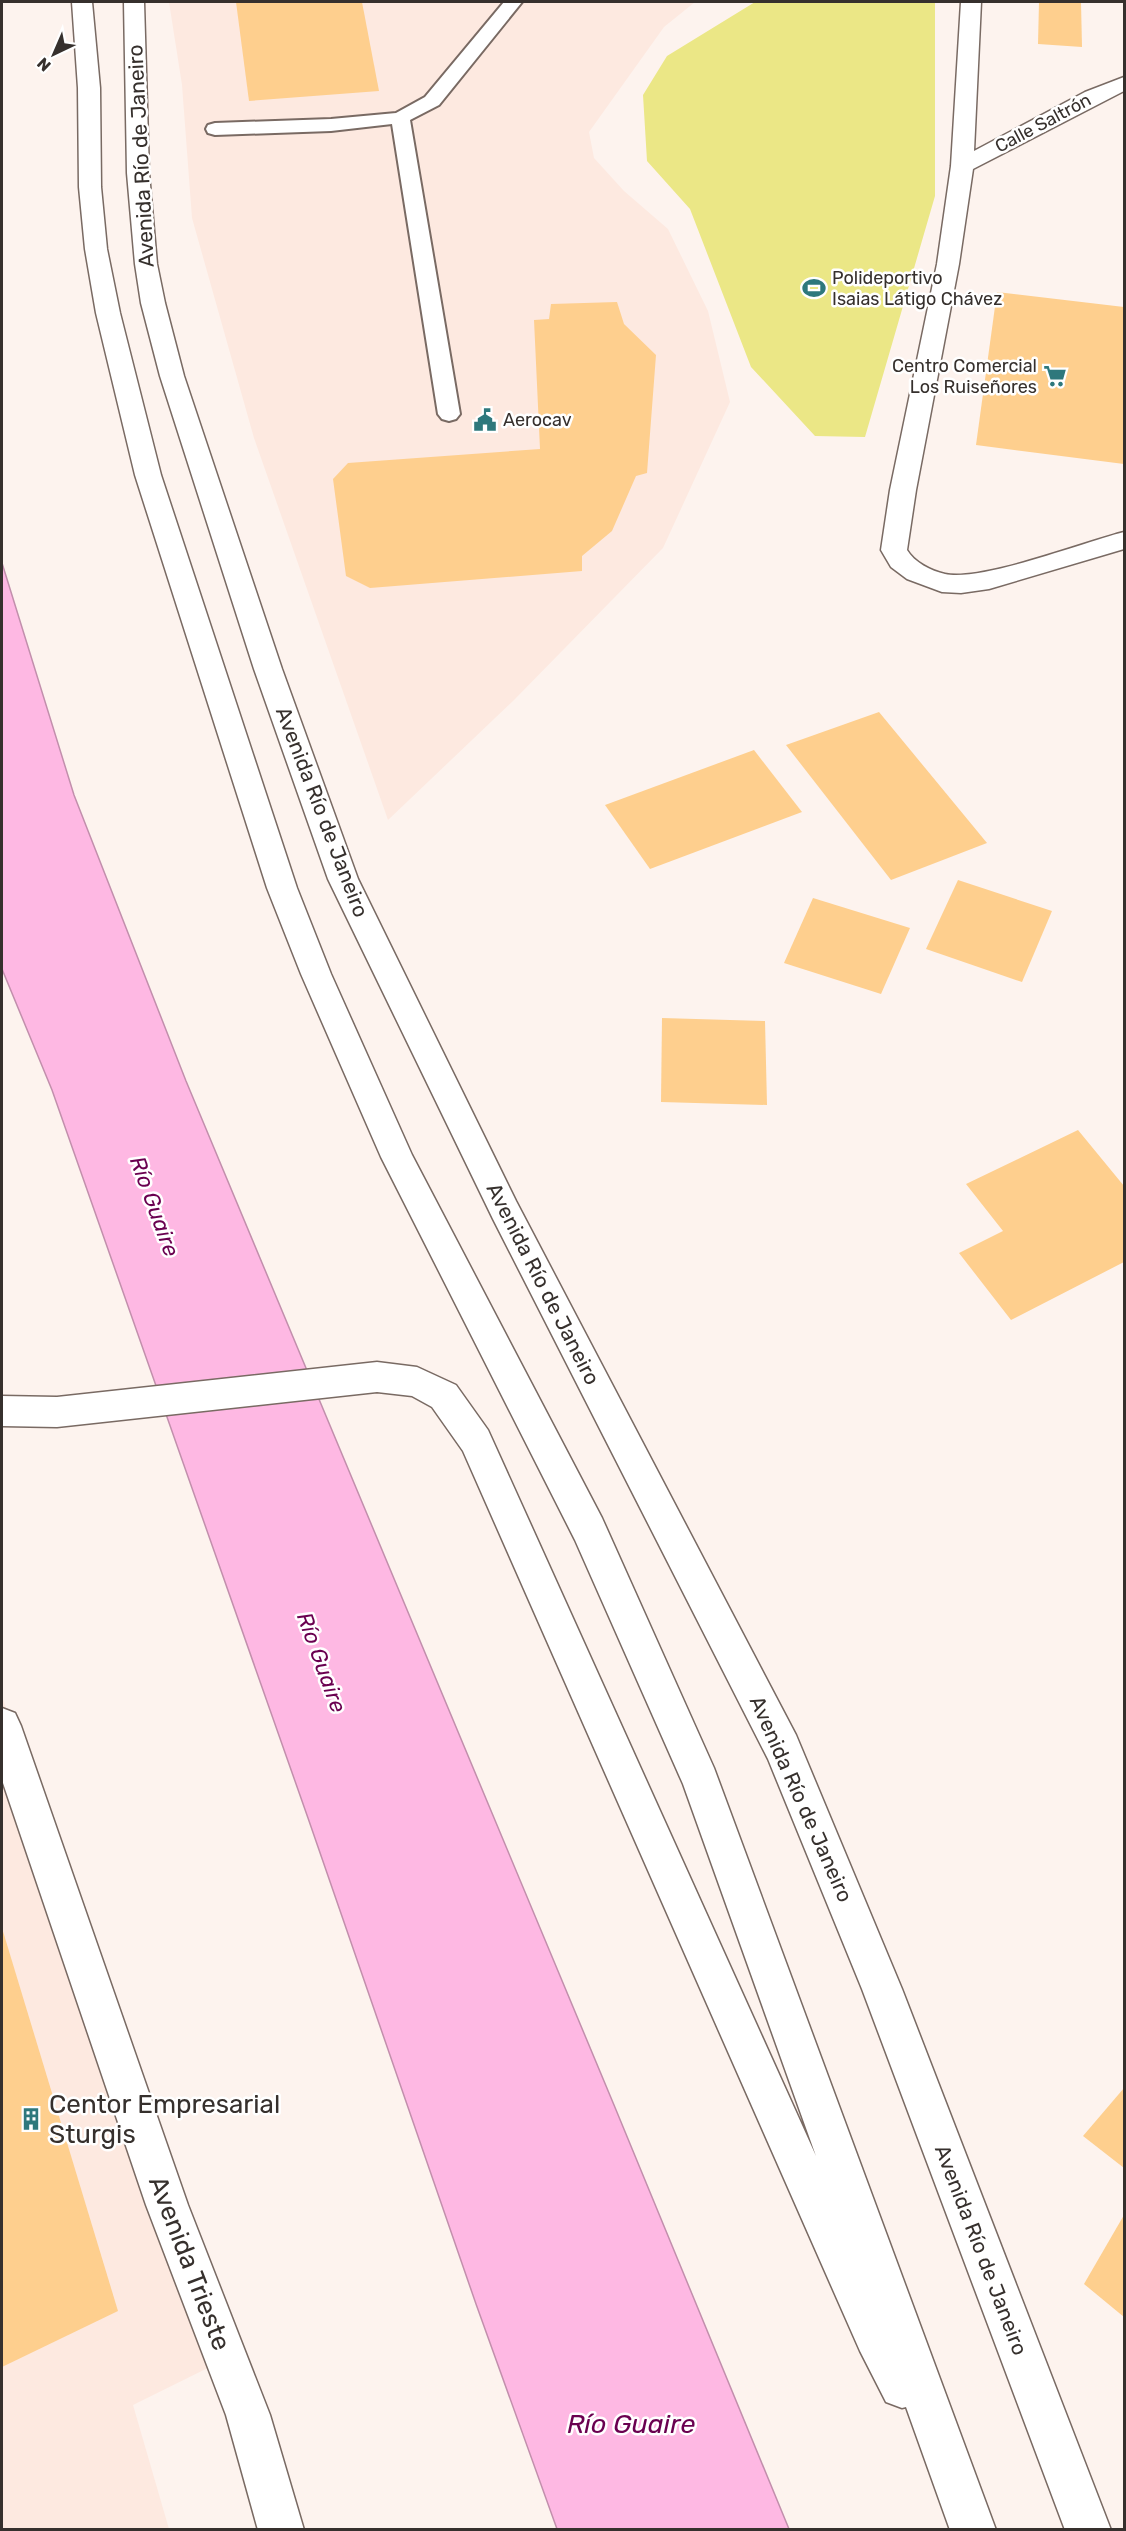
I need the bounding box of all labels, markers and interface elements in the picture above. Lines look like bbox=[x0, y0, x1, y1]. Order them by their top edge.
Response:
north arrow bbox=[24, 24, 84, 84]
street label: Avenida Río de Janeiro bbox=[122, 44, 159, 268]
text: N bbox=[33, 54, 55, 75]
street label: Calle Saltrón bbox=[991, 88, 1095, 158]
place label: Polideportivo Isaias Látigo Chávez bbox=[832, 267, 1002, 310]
sports icon: Polideportivo Isaias Látigo Chávez bbox=[801, 275, 827, 301]
place label: Centro Comercial Los Ruiseñores bbox=[892, 355, 1037, 398]
supermarket icon: Centro Comercial Los Ruiseñores bbox=[1042, 363, 1068, 389]
public building icon: Aerocav bbox=[472, 407, 498, 433]
place label: Aerocav bbox=[503, 409, 572, 431]
street label: Avenida Río de Janeiro bbox=[271, 703, 374, 920]
water label: Río Guaire bbox=[124, 1152, 185, 1260]
street label: Avenida Río de Janeiro bbox=[482, 1179, 605, 1389]
water label: Río Guaire bbox=[291, 1608, 352, 1716]
street label: Avenida Río de Janeiro bbox=[745, 1692, 858, 1906]
place label: Centor Empresarial Sturgis bbox=[49, 2089, 280, 2150]
building icon: Centor Empresarial Sturgis bbox=[18, 2106, 44, 2132]
street label: Avenida Río de Janeiro bbox=[930, 2141, 1033, 2358]
street label: Avenida Trieste bbox=[142, 2172, 237, 2355]
water label: Río Guaire bbox=[567, 2408, 695, 2440]

